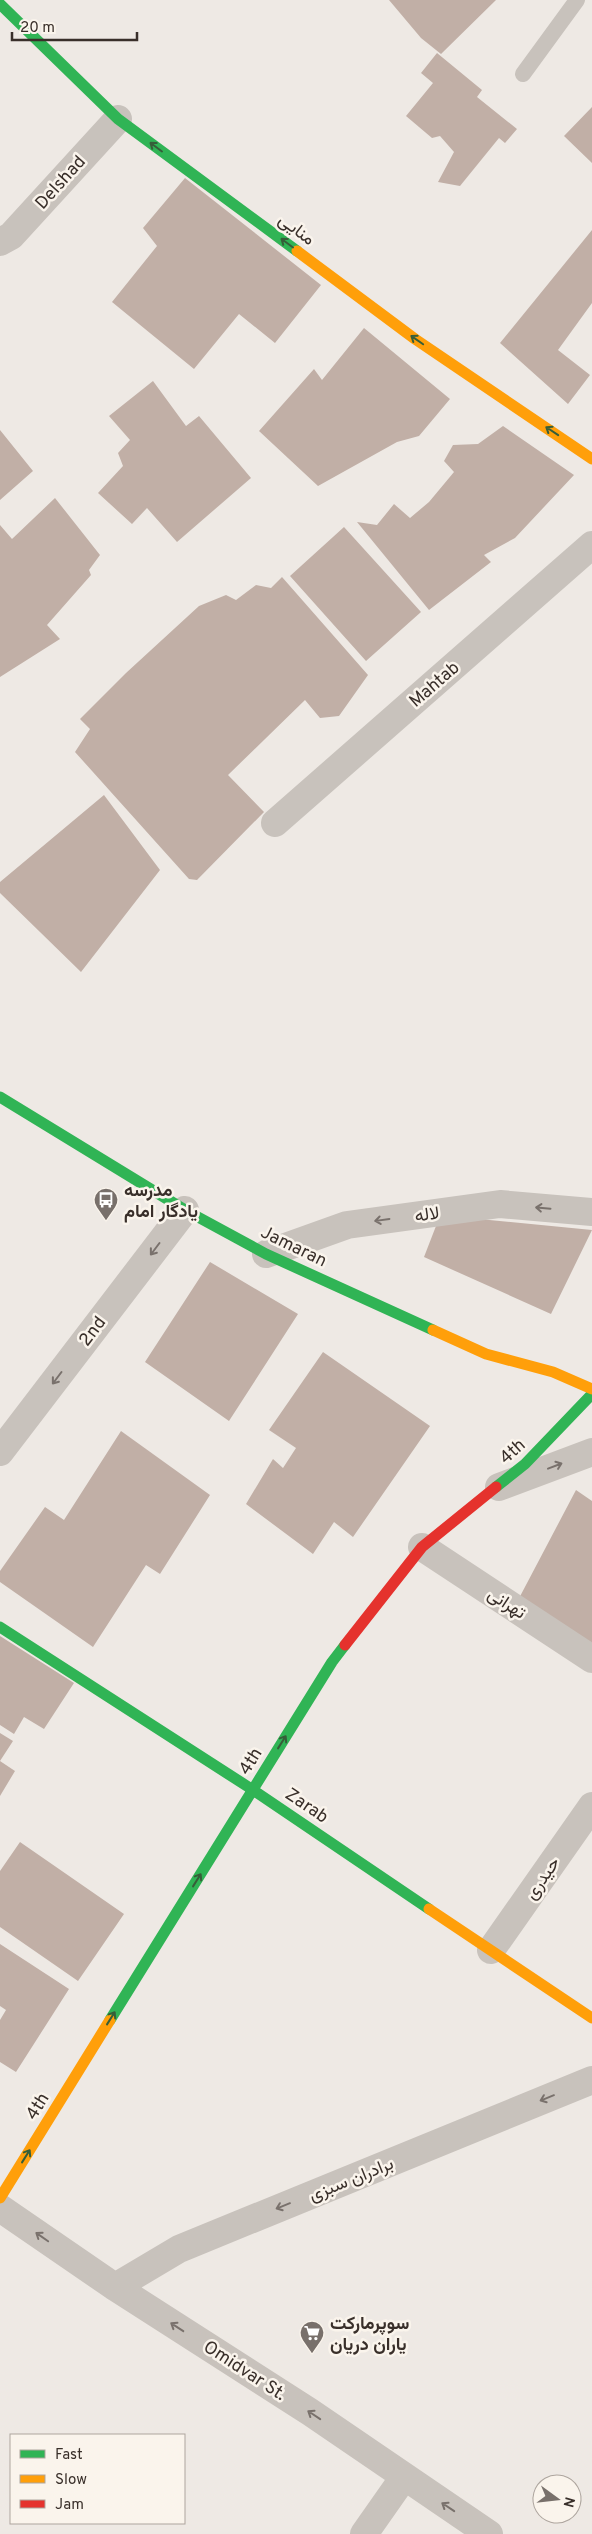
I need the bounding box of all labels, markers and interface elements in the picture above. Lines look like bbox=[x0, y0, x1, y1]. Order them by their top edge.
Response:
scale bar bbox=[12, 10, 138, 42]
text: 20 m bbox=[20, 19, 55, 38]
one-way arrow bbox=[149, 142, 163, 152]
street label: Delshad bbox=[31, 151, 91, 215]
street label: منایی bbox=[273, 209, 319, 251]
one-way arrow bbox=[281, 238, 294, 249]
one-way arrow bbox=[411, 335, 425, 345]
one-way arrow bbox=[545, 426, 559, 436]
street label: Mahtab bbox=[405, 657, 465, 713]
place label: مدرسه یادگار امام bbox=[124, 1180, 198, 1224]
bus stop icon: مدرسه یادگار امام bbox=[93, 1187, 119, 1221]
street label: لاله bbox=[413, 1202, 441, 1229]
one-way arrow bbox=[536, 1203, 552, 1213]
one-way arrow bbox=[374, 1216, 390, 1226]
street label: Jamaran bbox=[256, 1221, 330, 1273]
one-way arrow bbox=[150, 1242, 161, 1255]
street label: 2nd bbox=[75, 1312, 112, 1351]
one-way arrow bbox=[51, 1371, 62, 1384]
street label: 4th bbox=[495, 1434, 531, 1470]
one-way arrow bbox=[547, 1461, 562, 1470]
street label: تهرانی bbox=[483, 1583, 530, 1625]
one-way arrow bbox=[277, 1735, 288, 1749]
street label: 4th bbox=[234, 1744, 268, 1780]
street label: Zarab bbox=[280, 1783, 332, 1829]
street label: حیدری bbox=[520, 1853, 566, 1905]
one-way arrow bbox=[192, 1874, 202, 1888]
one-way arrow bbox=[107, 2012, 117, 2026]
street label: 4th bbox=[21, 2089, 55, 2125]
one-way arrow bbox=[540, 2094, 555, 2104]
one-way arrow bbox=[21, 2150, 31, 2164]
street label: برادران سبزی bbox=[306, 2153, 397, 2208]
one-way arrow bbox=[276, 2202, 291, 2212]
one-way arrow bbox=[35, 2232, 49, 2242]
place label: سوپرمارکت یاران دریان bbox=[330, 2313, 409, 2357]
supermarket icon: سوپرمارکت یاران دریان bbox=[299, 2320, 325, 2354]
one-way arrow bbox=[171, 2322, 185, 2332]
street label: Omidvar St. bbox=[198, 2336, 290, 2407]
one-way arrow bbox=[307, 2410, 321, 2420]
legend bbox=[10, 2434, 185, 2524]
text: Fast bbox=[55, 2446, 83, 2465]
text: Slow bbox=[55, 2471, 87, 2490]
north arrow bbox=[532, 2474, 582, 2524]
text: N bbox=[559, 2495, 578, 2509]
text: Jam bbox=[55, 2496, 84, 2515]
one-way arrow bbox=[441, 2502, 455, 2512]

